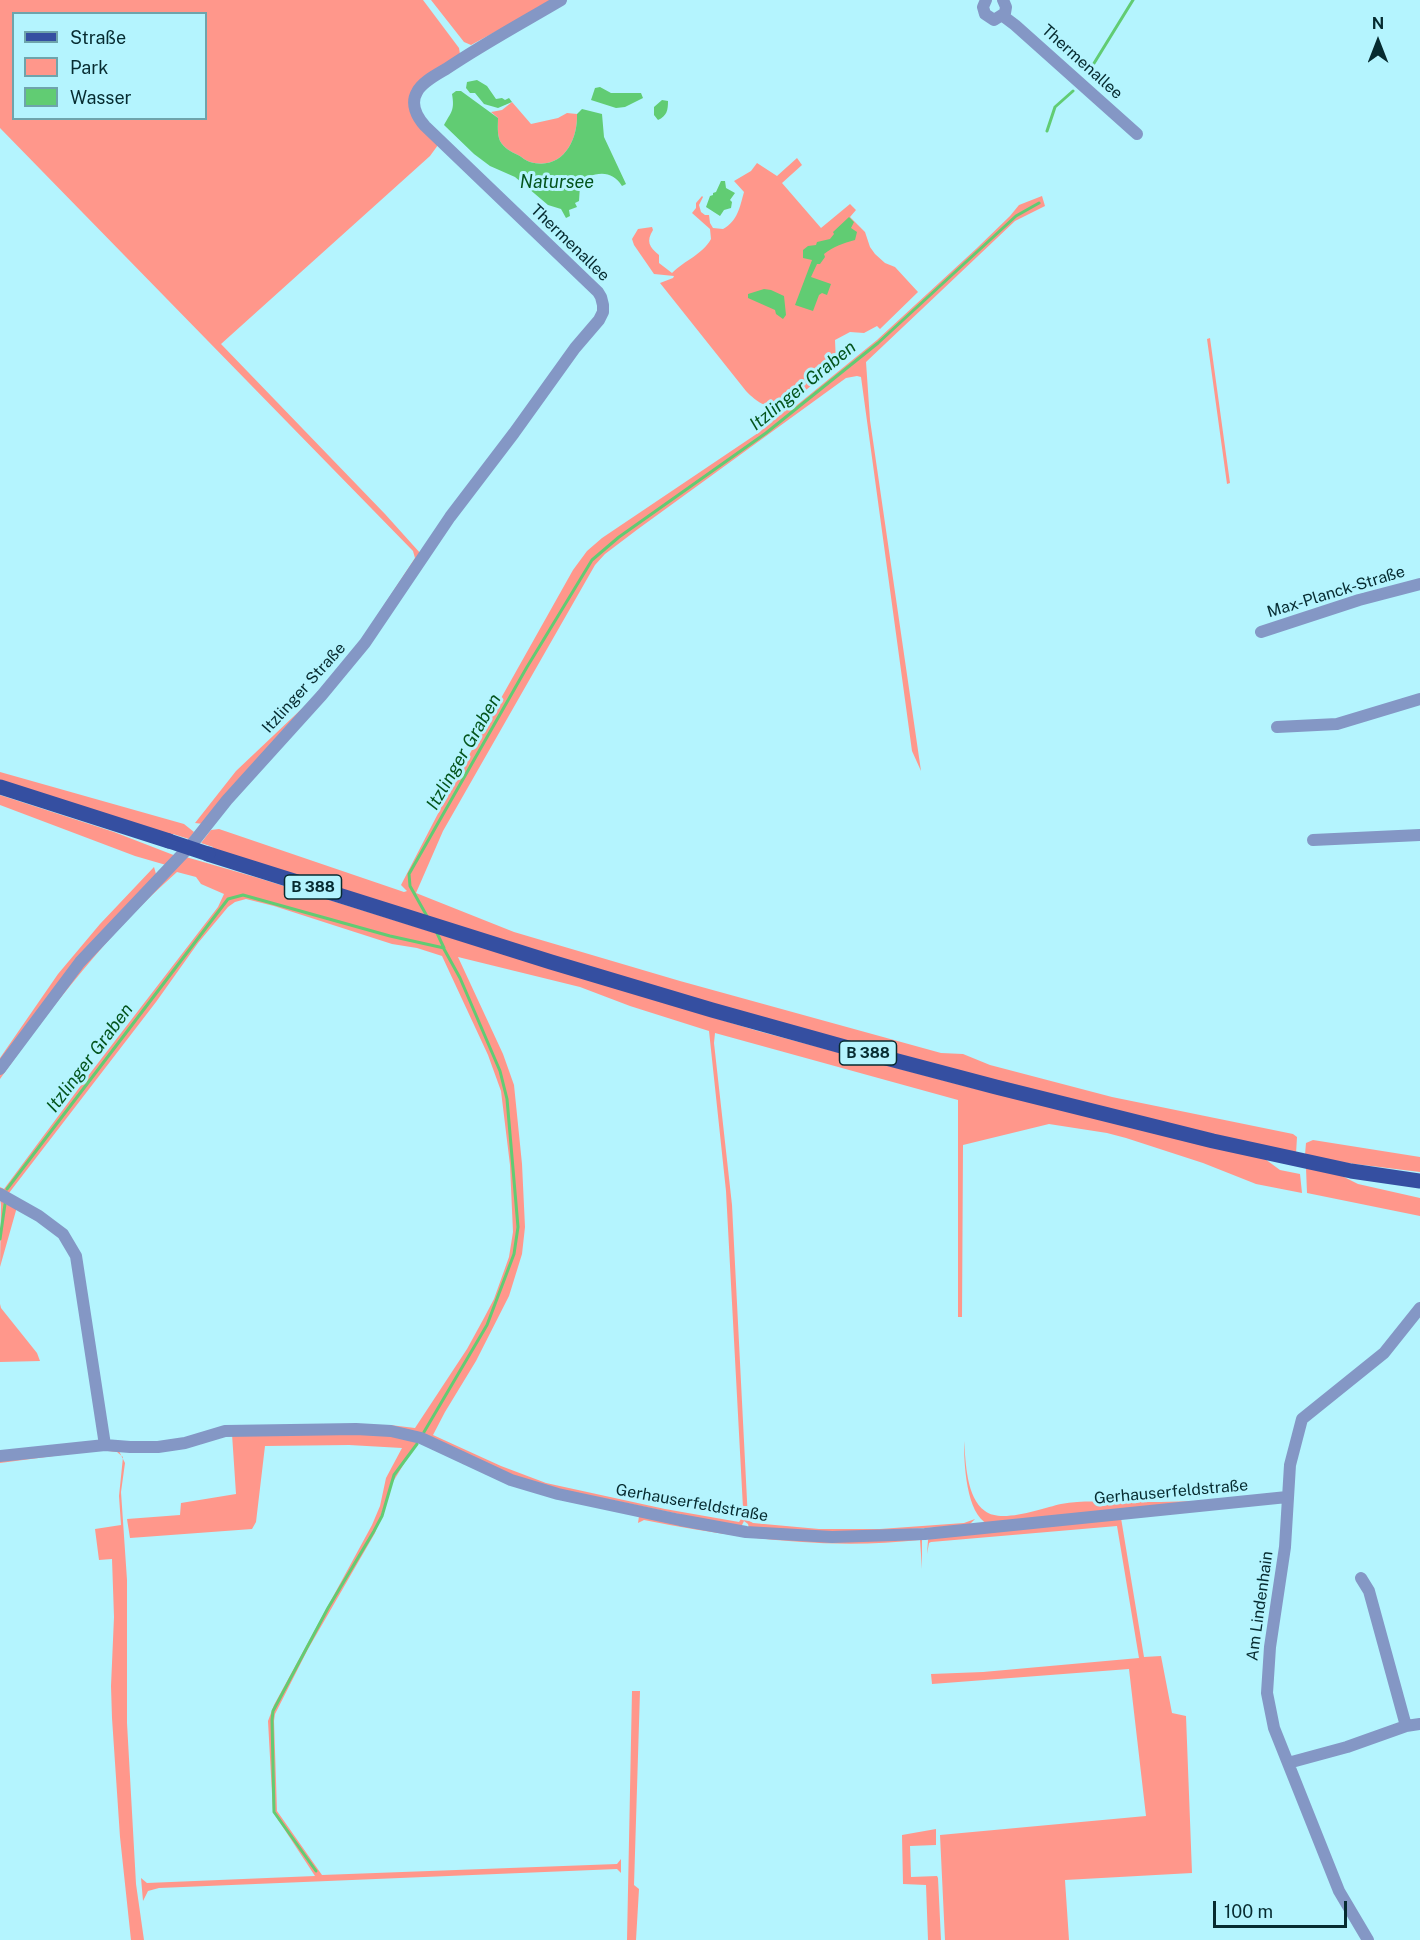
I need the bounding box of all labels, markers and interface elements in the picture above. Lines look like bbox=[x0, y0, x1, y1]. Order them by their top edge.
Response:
legend bbox=[12, 12, 207, 120]
north arrow bbox=[1348, 12, 1408, 72]
text: N bbox=[1372, 14, 1384, 33]
street label: Thermenallee bbox=[1038, 21, 1126, 103]
text: Straße bbox=[70, 27, 126, 48]
text: Park bbox=[70, 57, 108, 78]
text: Wasser bbox=[70, 87, 132, 108]
water label: Natursee bbox=[520, 171, 594, 193]
street label: Thermenallee bbox=[527, 201, 613, 285]
water label: Itzlinger Graben bbox=[746, 337, 860, 435]
street label: Max-Planck-Straße bbox=[1265, 562, 1407, 622]
street label: Itzlinger Straße bbox=[258, 639, 350, 737]
water label: Itzlinger Graben bbox=[422, 690, 506, 814]
road number: B 388 bbox=[284, 875, 342, 899]
water label: Itzlinger Graben bbox=[42, 999, 138, 1117]
road number: B 388 bbox=[840, 1041, 896, 1065]
street label: Gerhauserfeldstraße bbox=[1093, 1476, 1249, 1508]
street label: Gerhauserfeldstraße bbox=[614, 1480, 770, 1526]
street label: Am Lindenhain bbox=[1243, 1550, 1277, 1662]
scale bar bbox=[1216, 1889, 1350, 1927]
text: 100 m bbox=[1224, 1901, 1273, 1922]

